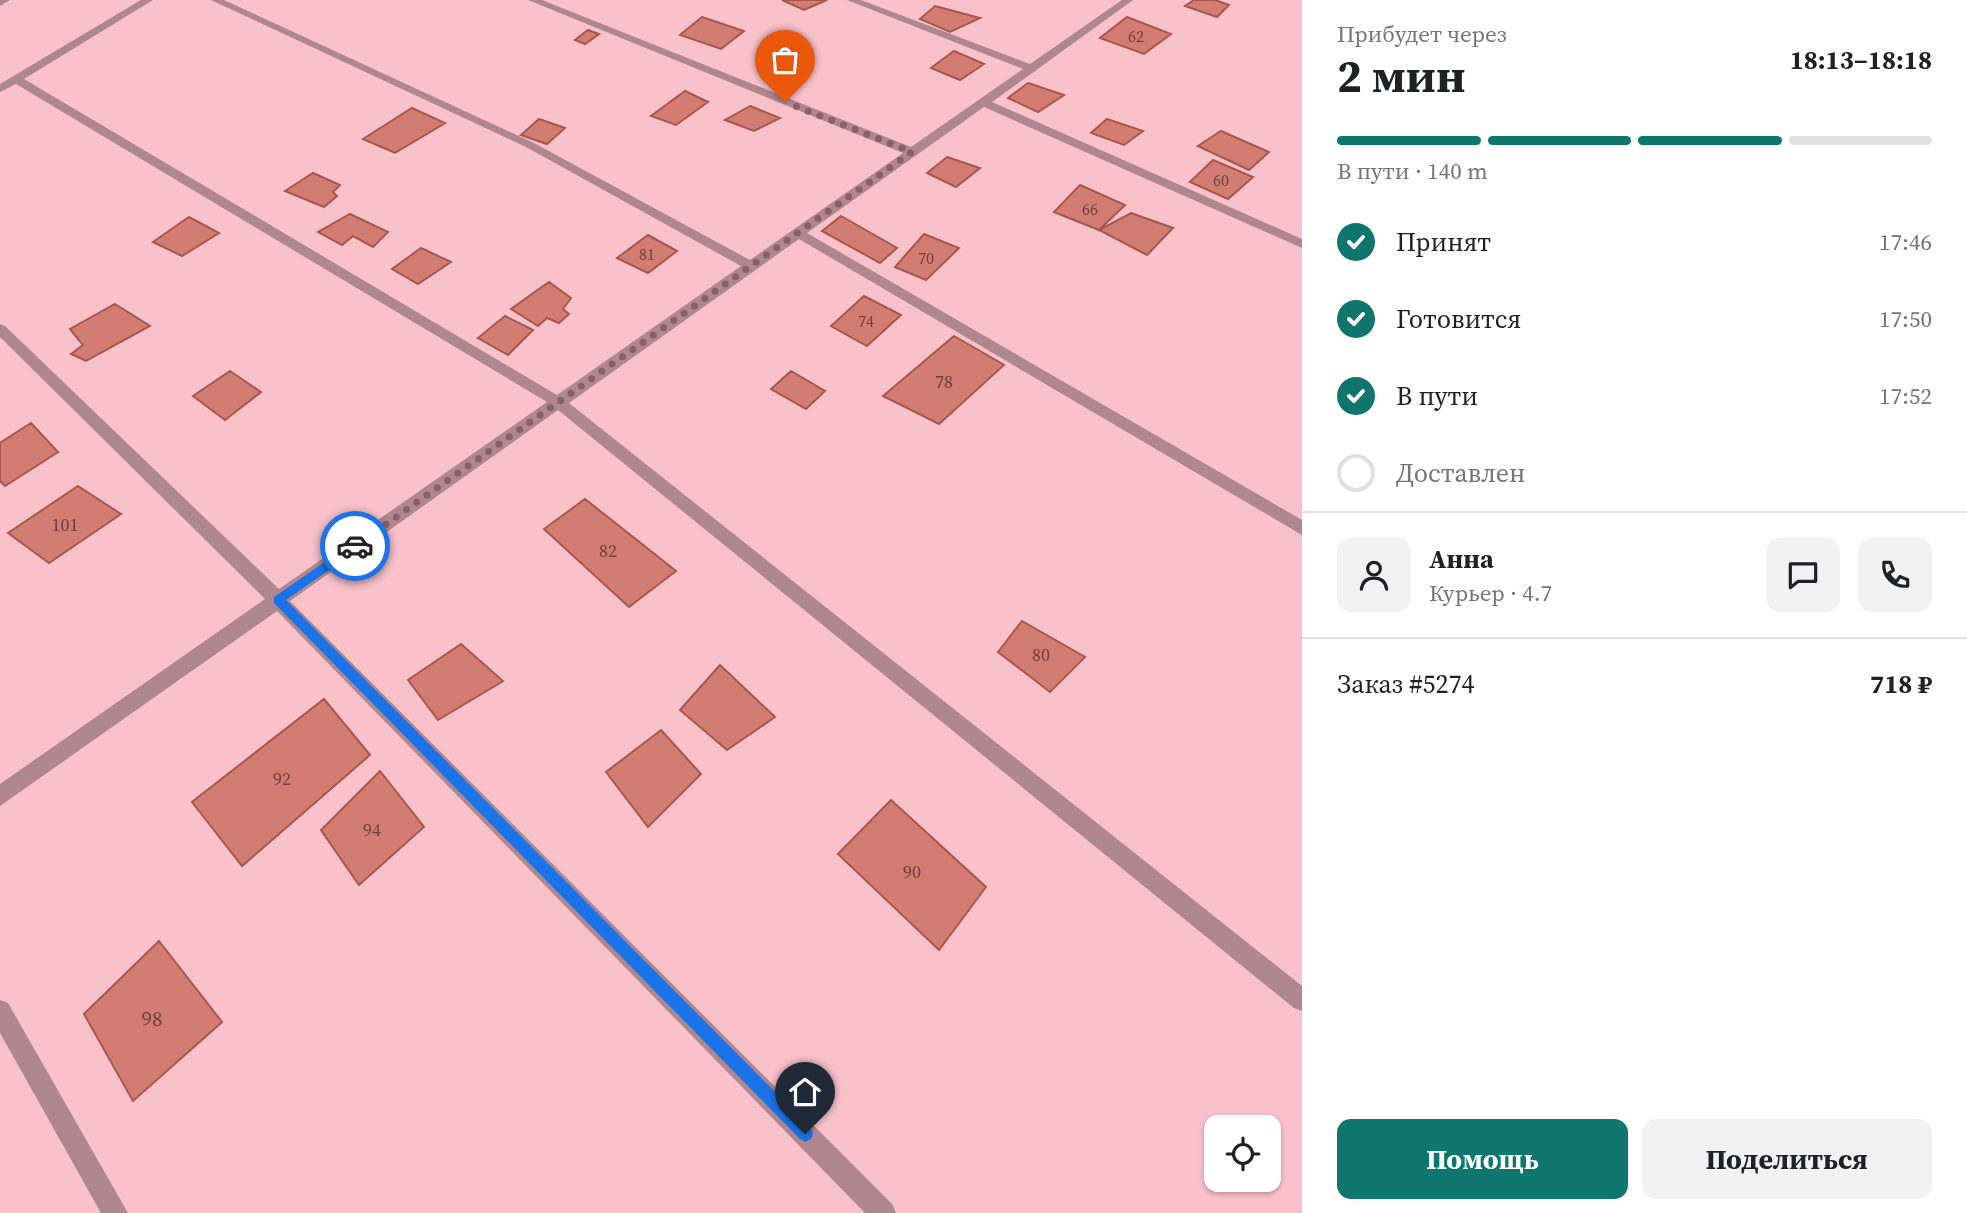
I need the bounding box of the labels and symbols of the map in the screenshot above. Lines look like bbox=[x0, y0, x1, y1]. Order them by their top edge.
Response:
house number: 62 bbox=[1128, 25, 1144, 47]
pin bbox=[755, 30, 815, 102]
house number: 60 bbox=[1213, 169, 1229, 191]
house number: 66 bbox=[1082, 198, 1098, 220]
house number: 81 bbox=[639, 243, 655, 265]
house number: 70 bbox=[918, 247, 934, 269]
house number: 74 bbox=[858, 310, 874, 332]
house number: 78 bbox=[935, 369, 953, 394]
courier bbox=[320, 511, 390, 581]
house number: 101 bbox=[52, 512, 79, 537]
house number: 82 bbox=[599, 538, 617, 563]
house number: 80 bbox=[1032, 642, 1050, 667]
house number: 92 bbox=[273, 766, 291, 791]
house number: 94 bbox=[363, 817, 381, 842]
house number: 90 bbox=[903, 859, 921, 884]
house number: 98 bbox=[142, 1004, 163, 1033]
pin bbox=[775, 1062, 835, 1134]

